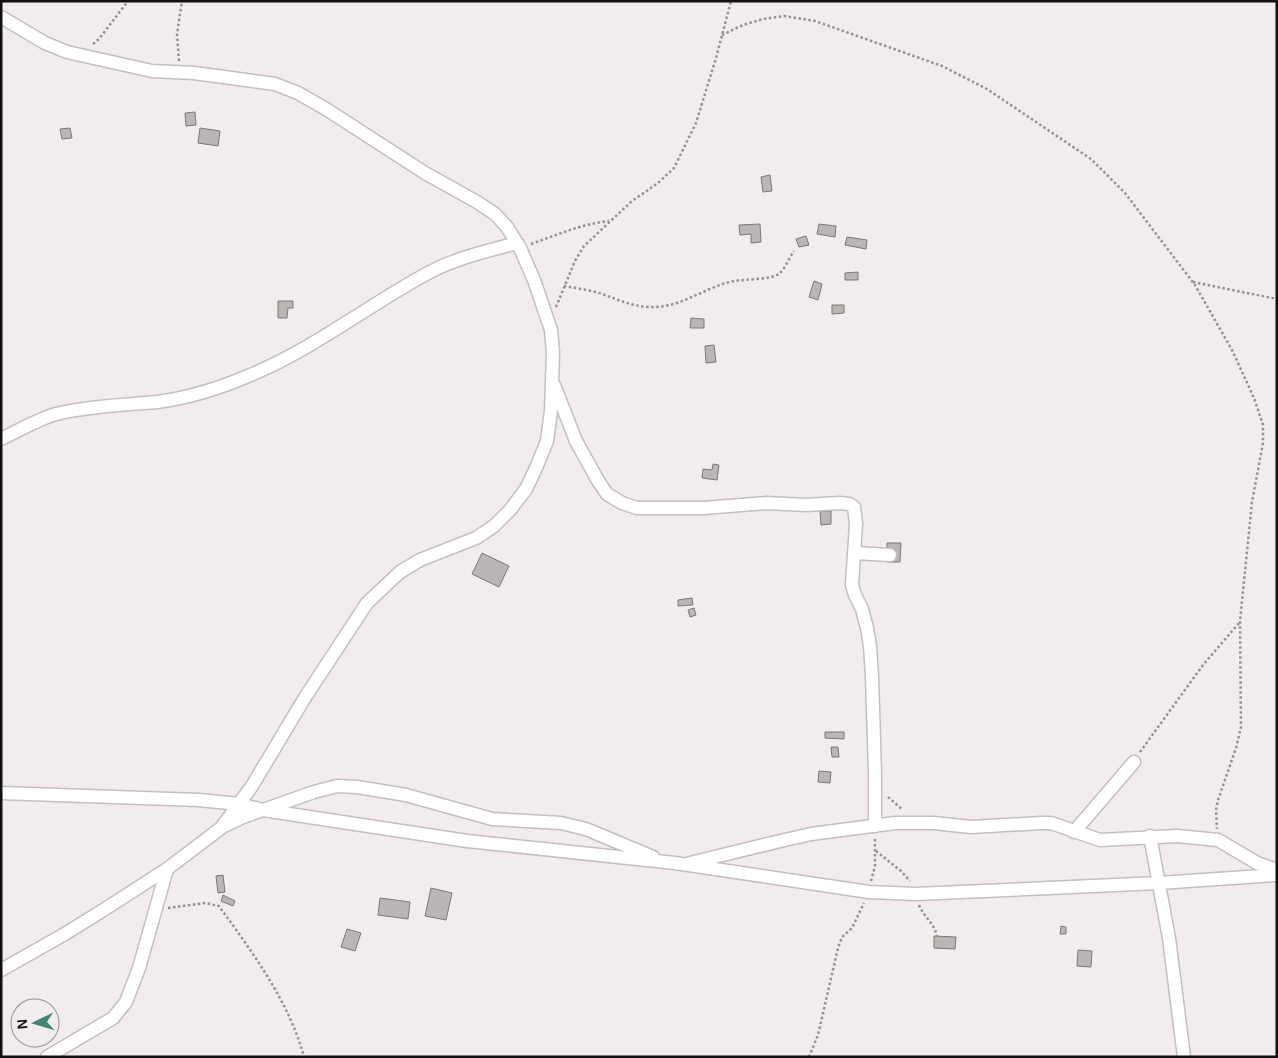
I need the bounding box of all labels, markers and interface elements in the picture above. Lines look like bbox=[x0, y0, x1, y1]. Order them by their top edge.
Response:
north arrow bbox=[10, 998, 60, 1048]
text: N bbox=[14, 1018, 30, 1030]

